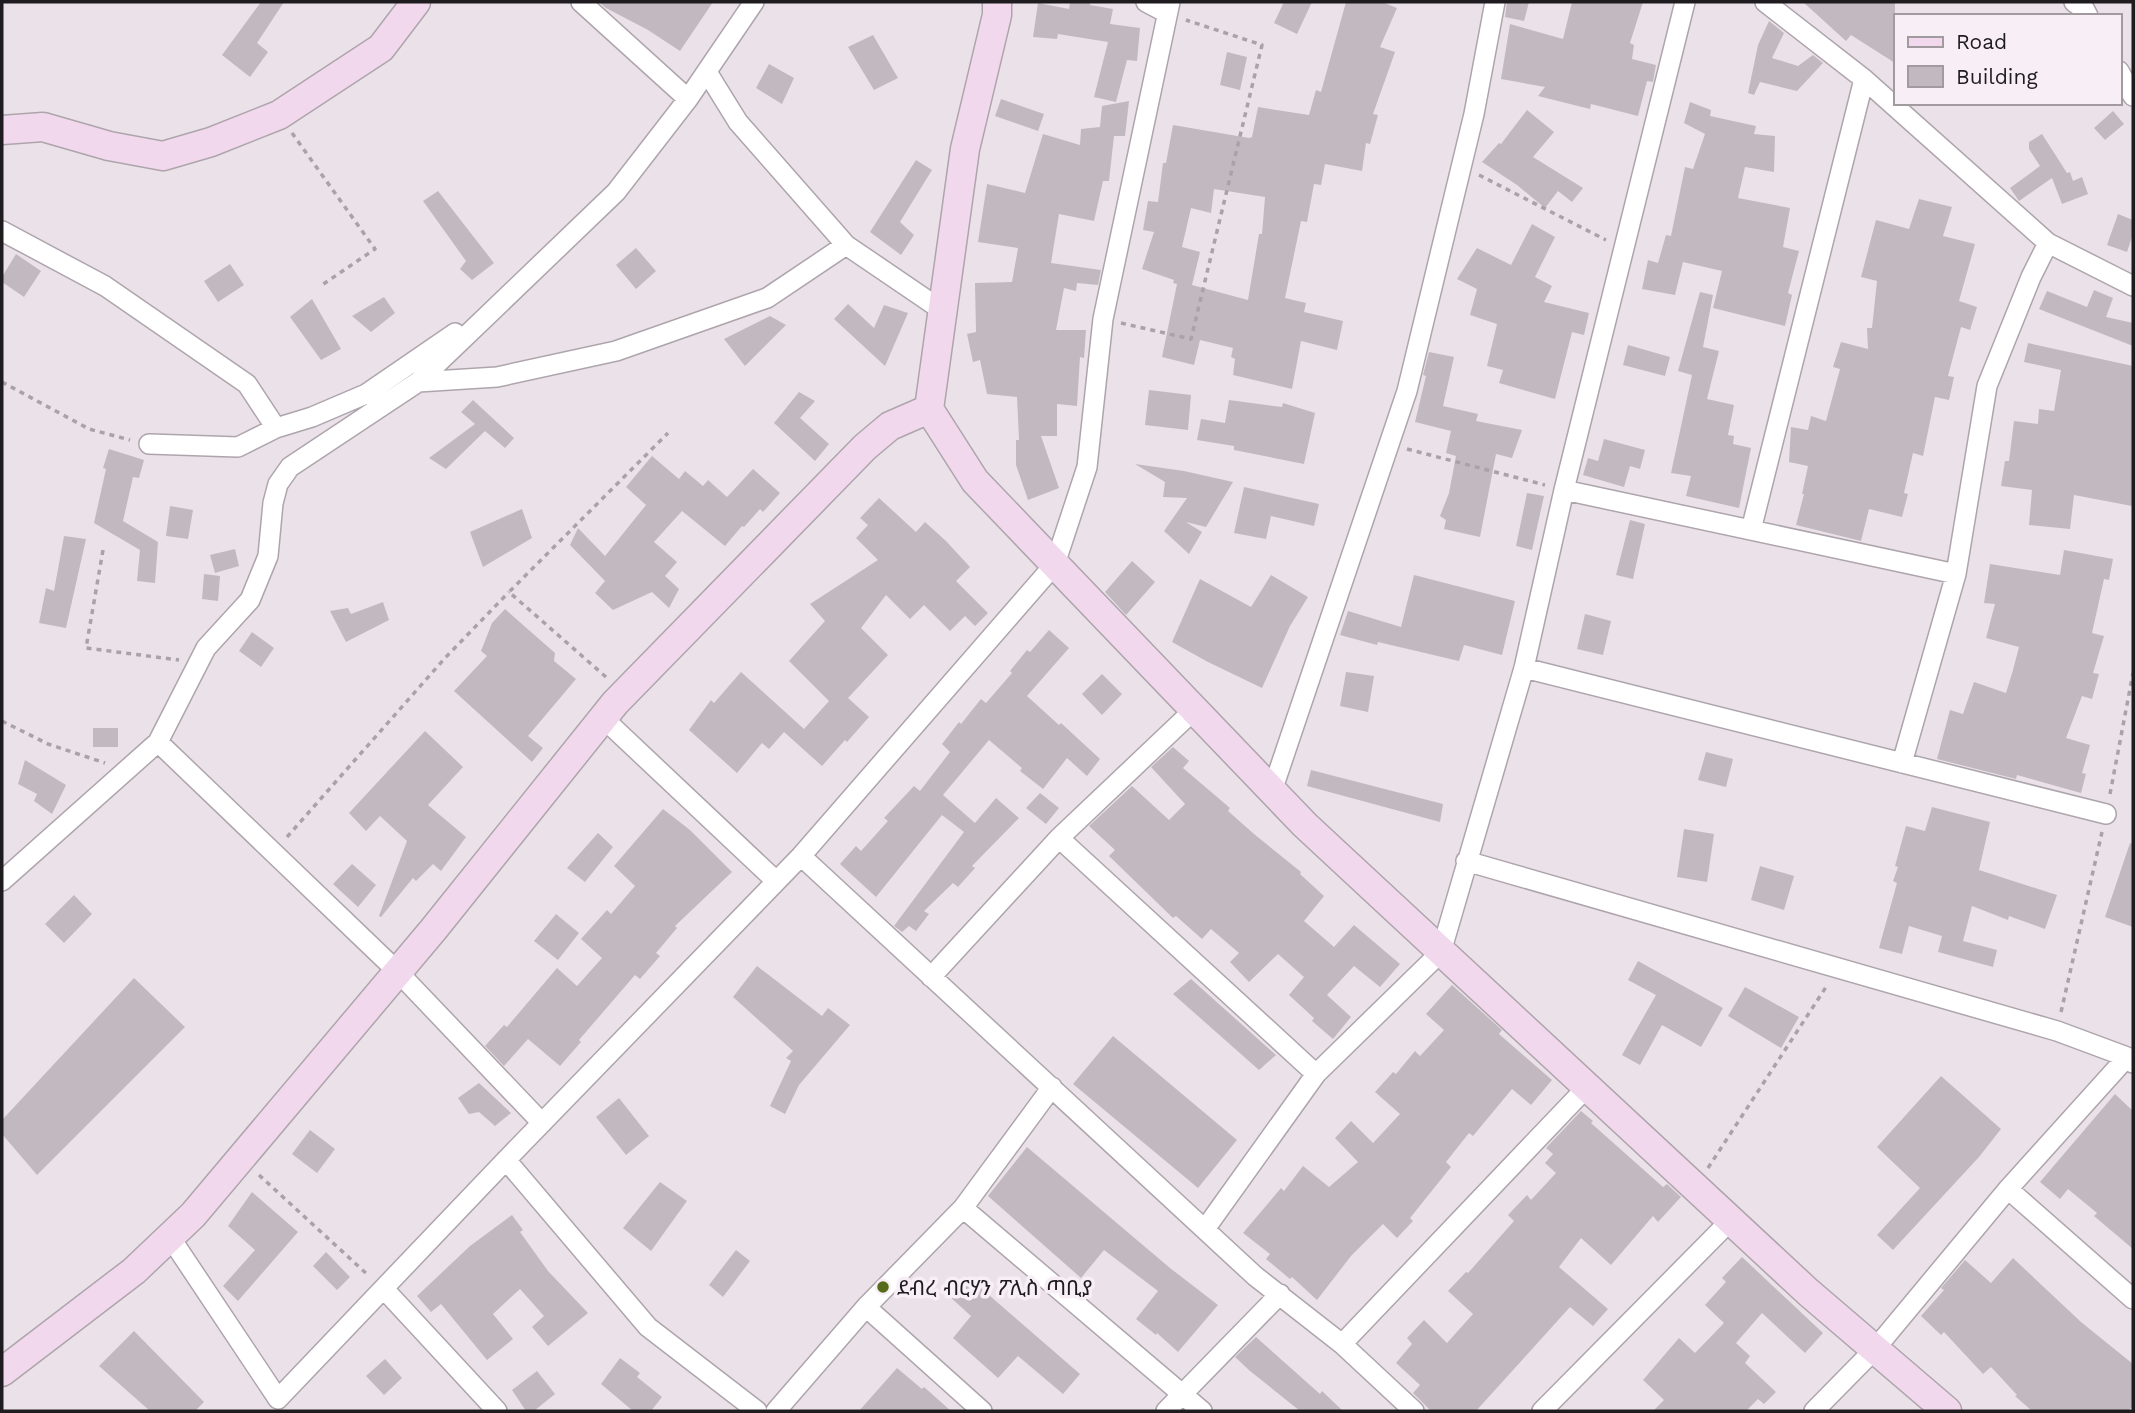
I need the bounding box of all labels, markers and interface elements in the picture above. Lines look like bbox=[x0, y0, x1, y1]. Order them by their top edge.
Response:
legend bbox=[1894, 14, 2121, 105]
text: Road bbox=[1956, 29, 2007, 54]
text: Building bbox=[1956, 64, 2038, 89]
place label: ደብረ ብርሃን ፖሊስ ጣቢያ bbox=[897, 1275, 1092, 1300]
marker: ደብረ ብርሃን ፖሊስ ጣቢያ bbox=[875, 1279, 891, 1295]

